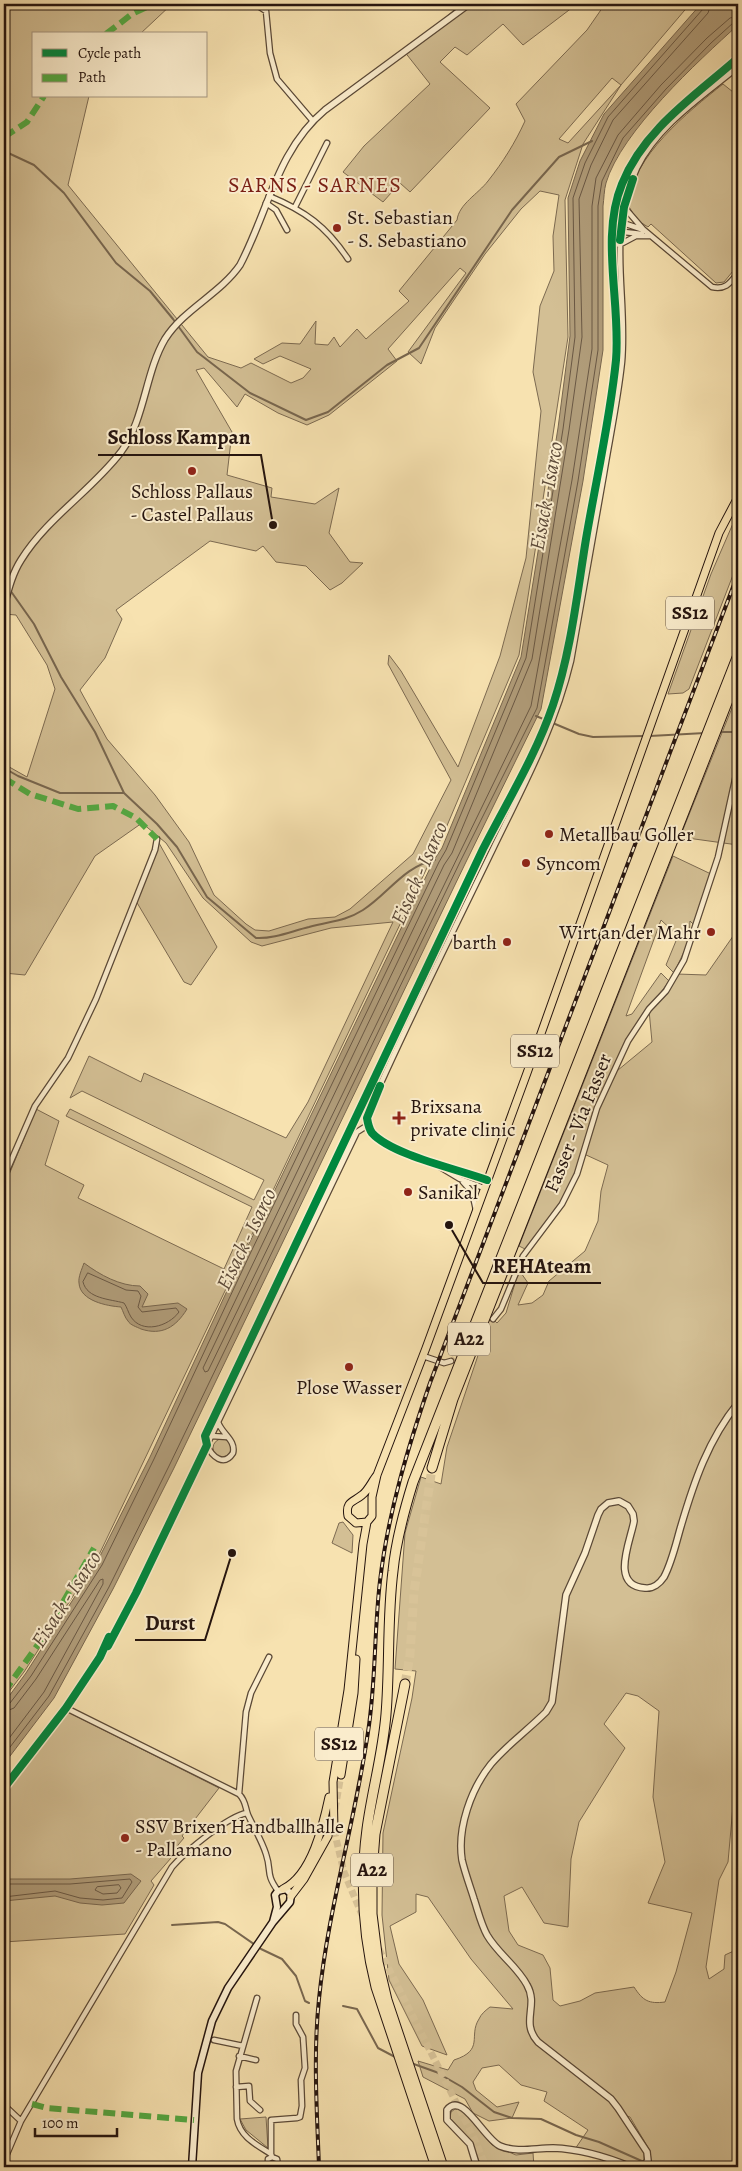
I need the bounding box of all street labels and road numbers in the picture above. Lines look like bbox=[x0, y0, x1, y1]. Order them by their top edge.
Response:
road number: SS12 bbox=[666, 596, 714, 630]
road number: SS12 bbox=[511, 1034, 559, 1068]
street label: Fasser - Via Fasser bbox=[538, 1049, 618, 1197]
road number: A22 bbox=[448, 1322, 490, 1356]
road number: SS12 bbox=[315, 1728, 363, 1760]
road number: A22 bbox=[351, 1854, 393, 1886]

